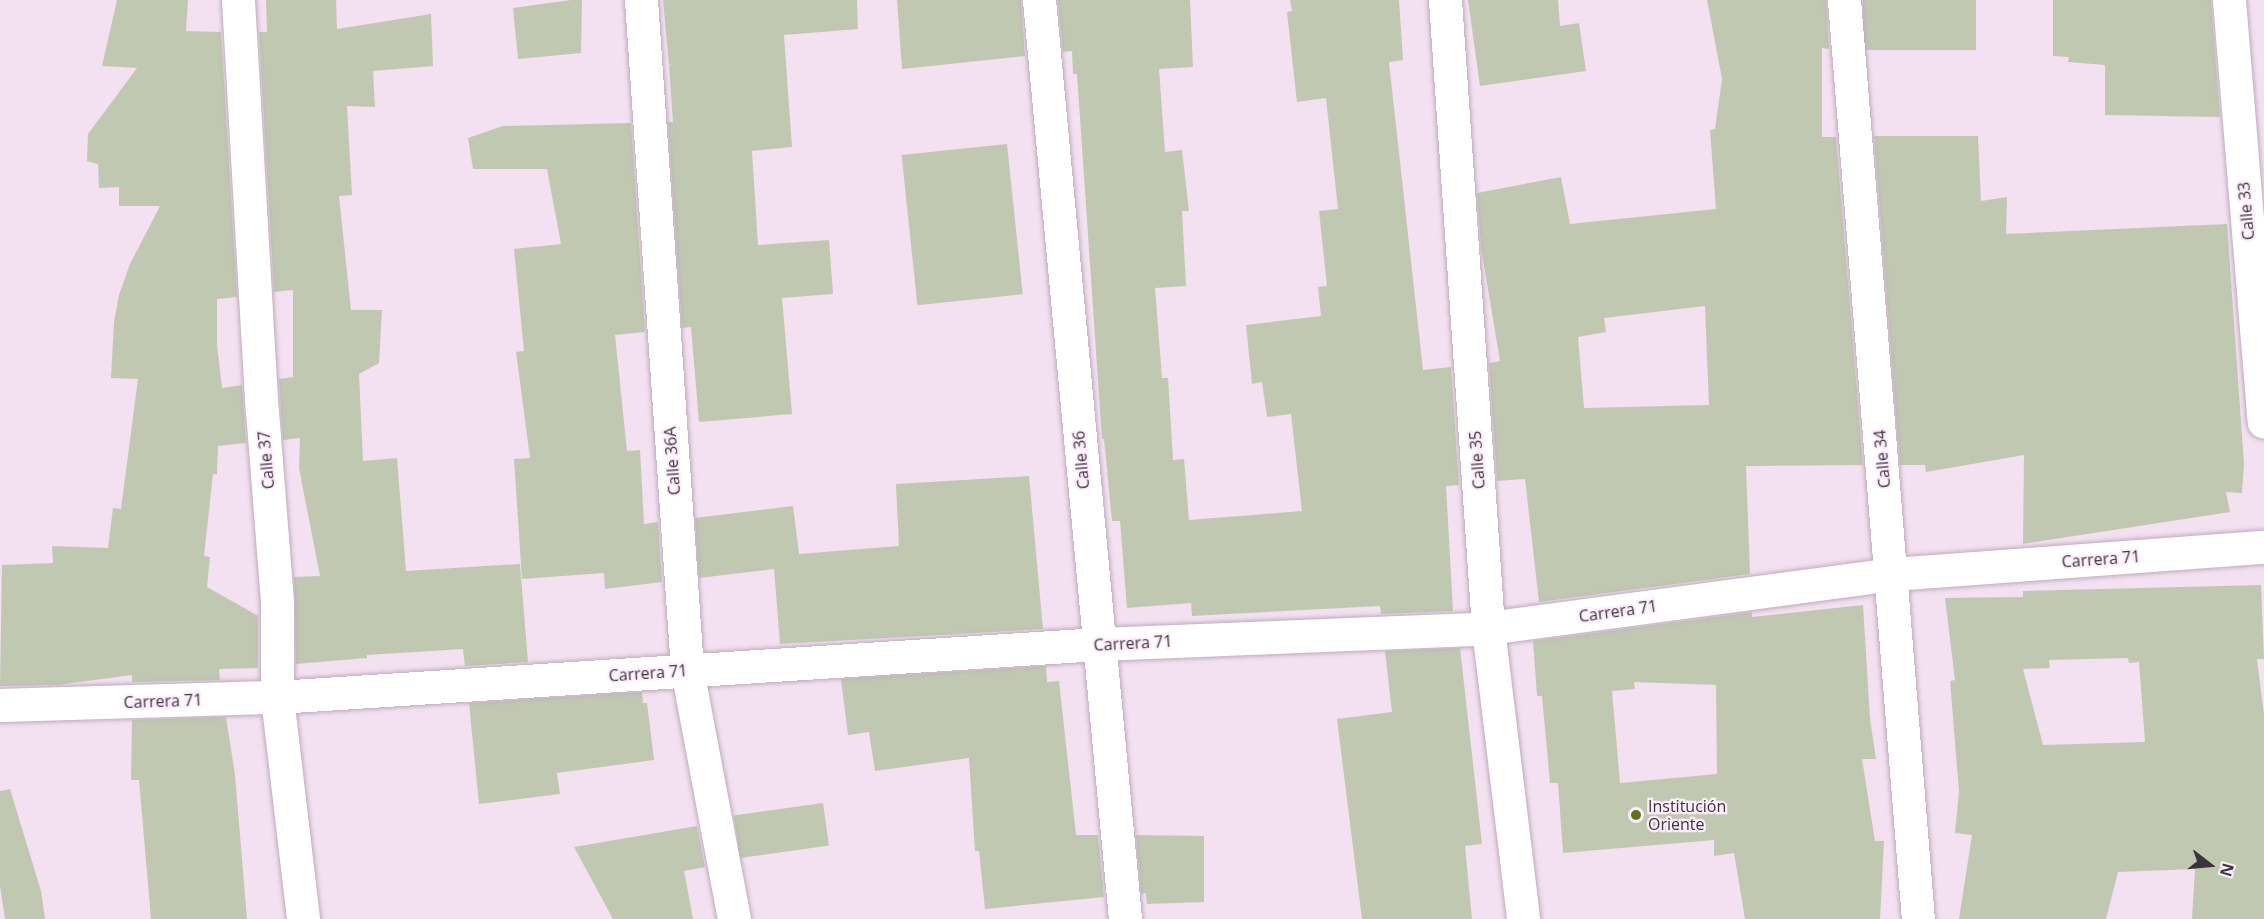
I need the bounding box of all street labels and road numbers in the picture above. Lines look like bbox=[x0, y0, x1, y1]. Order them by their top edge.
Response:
street label: Calle 33 bbox=[2234, 181, 2258, 241]
street label: Calle 36A bbox=[660, 426, 684, 496]
street label: Calle 34 bbox=[1870, 429, 1894, 489]
street label: Calle 37 bbox=[254, 430, 278, 490]
street label: Calle 36 bbox=[1069, 430, 1093, 490]
street label: Calle 35 bbox=[1465, 430, 1489, 490]
street label: Carrera 71 bbox=[2061, 547, 2141, 571]
street label: Carrera 71 bbox=[1578, 596, 1658, 626]
street label: Carrera 71 bbox=[1093, 631, 1173, 655]
street label: Carrera 71 bbox=[608, 661, 688, 685]
street label: Carrera 71 bbox=[123, 690, 203, 712]

